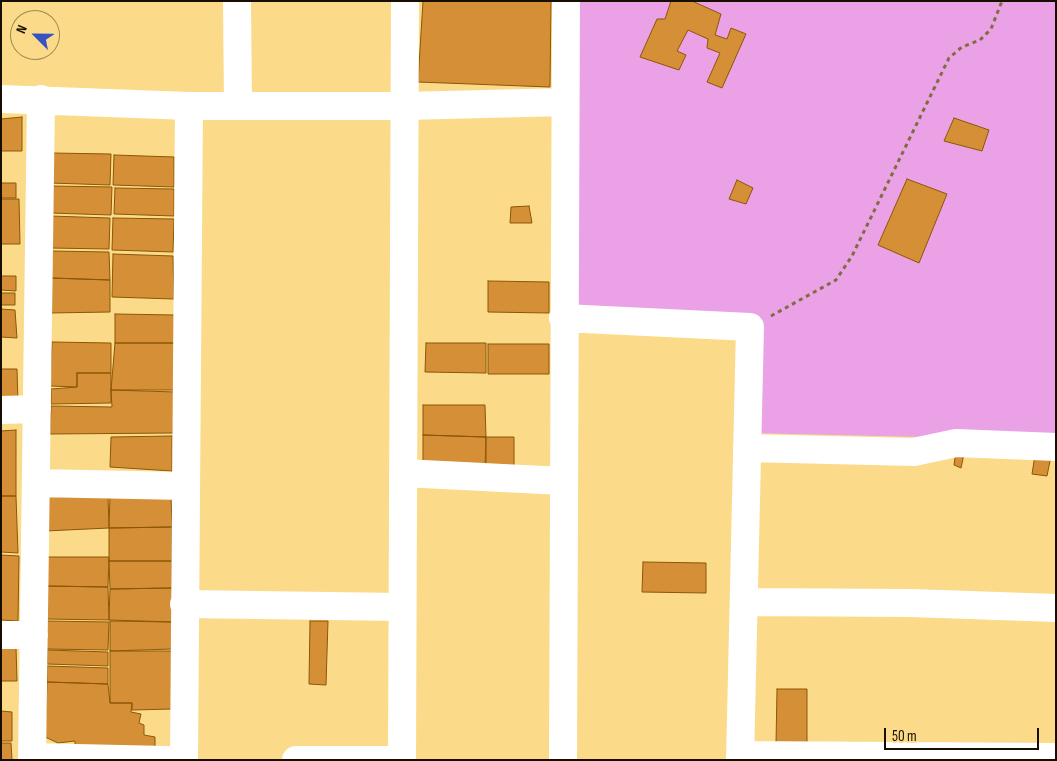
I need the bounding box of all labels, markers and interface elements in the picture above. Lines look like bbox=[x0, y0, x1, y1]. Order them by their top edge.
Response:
north arrow bbox=[10, 10, 60, 60]
text: N bbox=[12, 23, 31, 36]
scale bar bbox=[887, 718, 1042, 750]
text: 50 m bbox=[892, 727, 917, 746]

